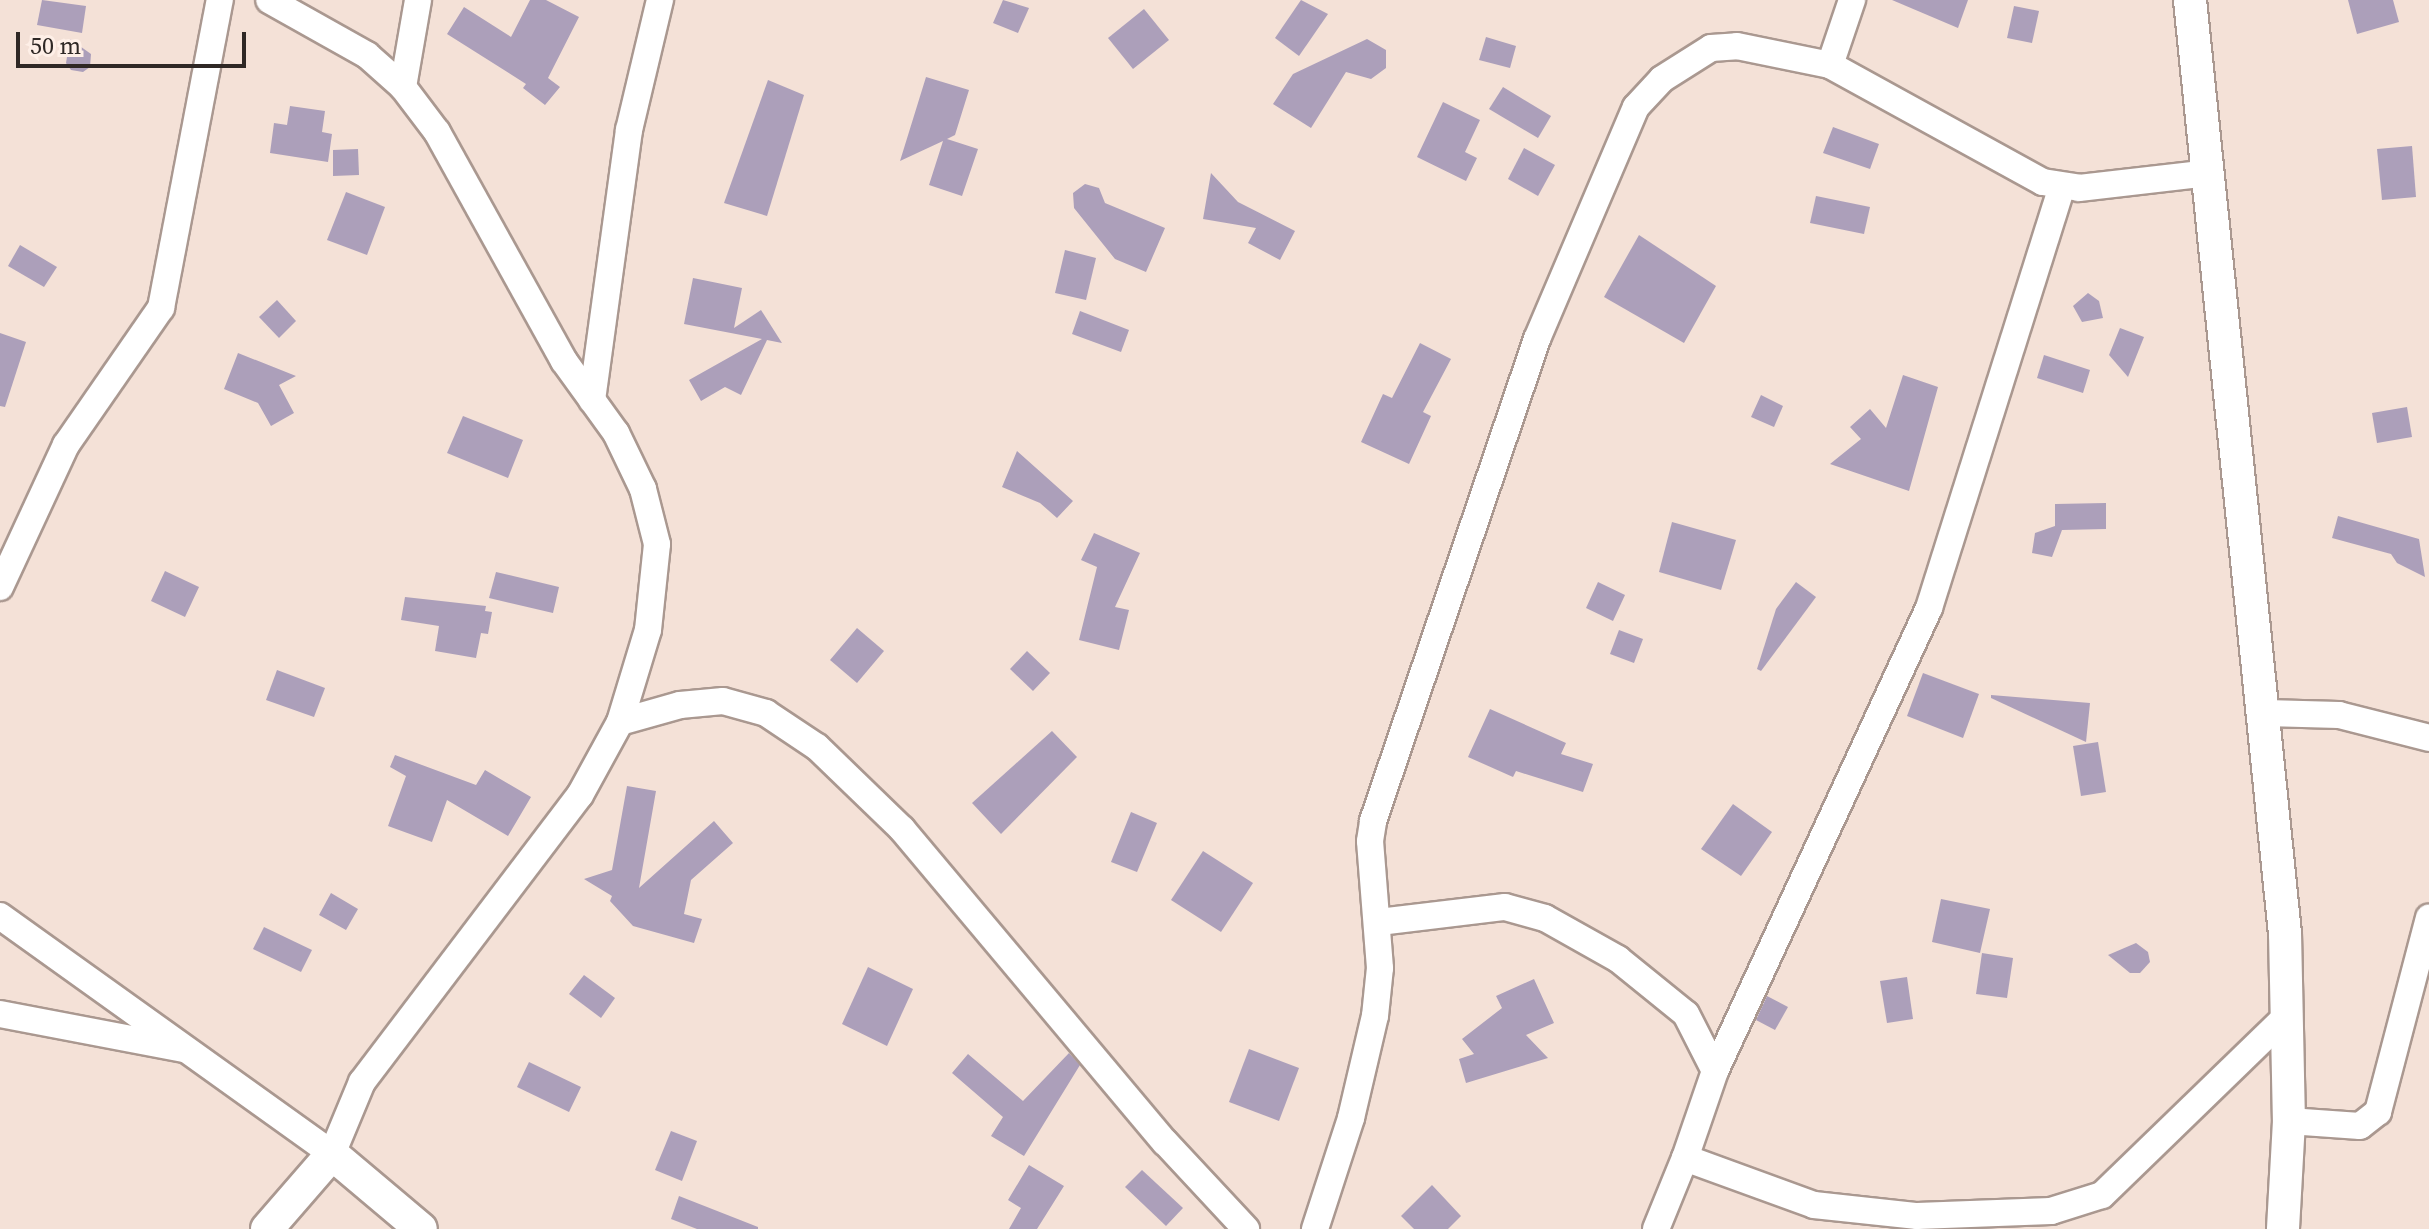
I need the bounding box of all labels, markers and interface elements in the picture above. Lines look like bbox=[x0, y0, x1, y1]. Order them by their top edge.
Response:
scale bar bbox=[20, 16, 250, 66]
text: 50 m bbox=[30, 29, 81, 62]

